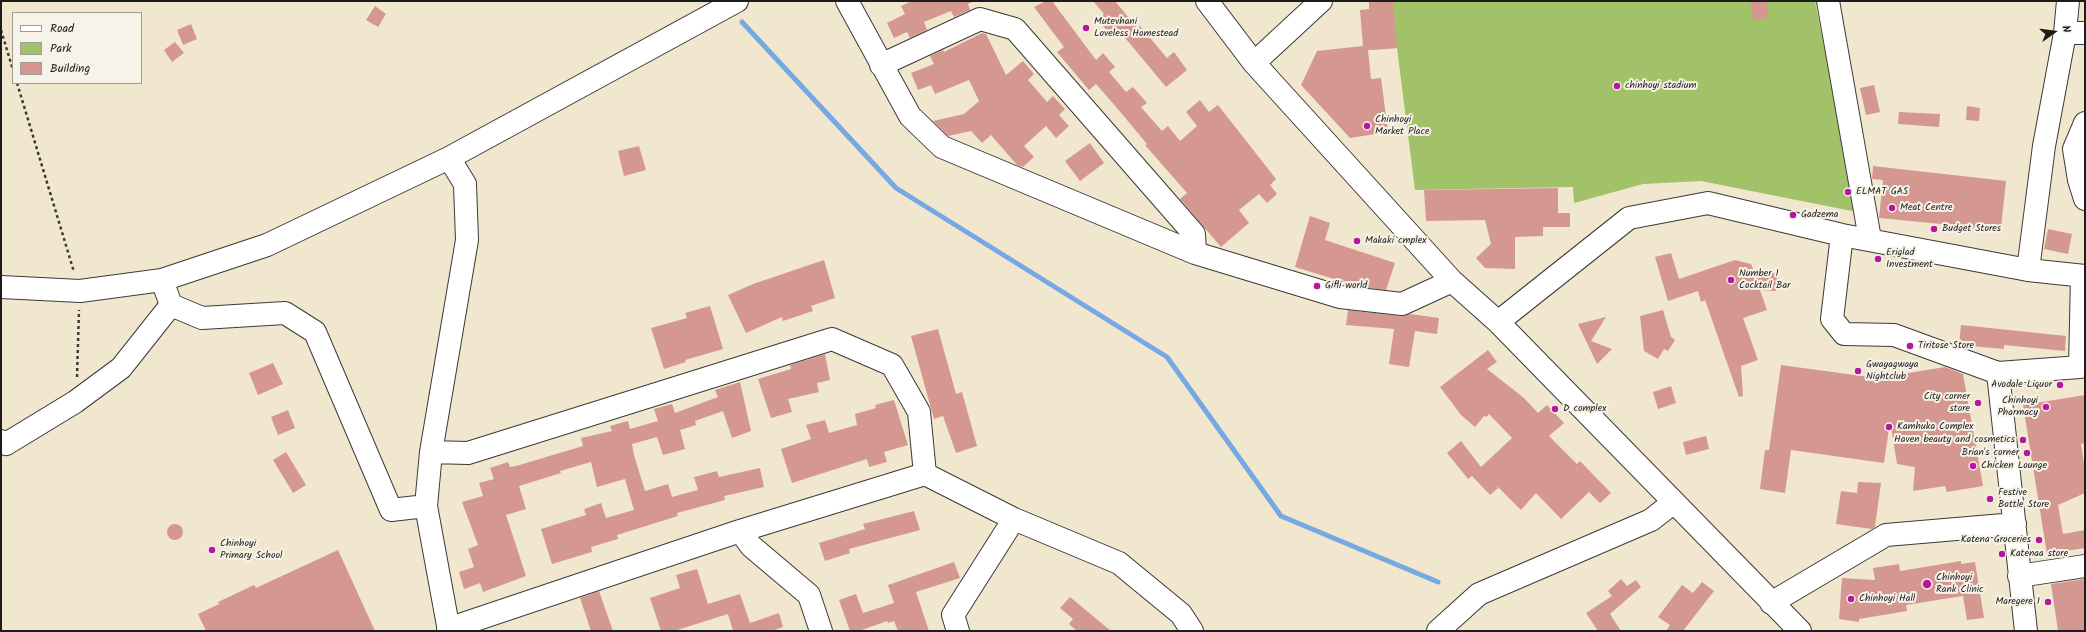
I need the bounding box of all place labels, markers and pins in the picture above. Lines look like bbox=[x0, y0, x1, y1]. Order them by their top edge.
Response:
place label: Mutevhani Loveless Homestead bbox=[1094, 16, 1178, 40]
marker: Mutevhani Loveless Homestead bbox=[1081, 23, 1091, 33]
place label: chinhoyi stadium bbox=[1625, 80, 1696, 92]
marker: chinhoyi stadium bbox=[1612, 81, 1622, 91]
place label: Chinhoyi Market Place bbox=[1375, 114, 1429, 138]
marker: Chinhoyi Market Place bbox=[1362, 121, 1372, 131]
place label: ELMAT GAS bbox=[1856, 186, 1908, 198]
marker: ELMAT GAS bbox=[1843, 187, 1853, 197]
place label: Meat Centre bbox=[1900, 202, 1952, 214]
marker: Meat Centre bbox=[1887, 203, 1897, 213]
place label: Gadzema bbox=[1801, 209, 1838, 221]
marker: Gadzema bbox=[1788, 210, 1798, 220]
place label: Budget Stores bbox=[1942, 223, 2001, 235]
marker: Budget Stores bbox=[1929, 224, 1939, 234]
place label: Makaki cmplex bbox=[1365, 235, 1426, 247]
marker: Makaki cmplex bbox=[1352, 236, 1362, 246]
place label: Eriglad Investment bbox=[1886, 247, 1933, 270]
marker: Eriglad Investment bbox=[1873, 254, 1883, 264]
place label: Number 1 Cocktail Bar bbox=[1739, 268, 1790, 292]
marker: Number 1 Cocktail Bar bbox=[1726, 275, 1736, 285]
place label: Gifli world bbox=[1325, 280, 1367, 292]
marker: Gifli world bbox=[1312, 281, 1322, 291]
place label: Tiritose Store bbox=[1918, 340, 1974, 352]
marker: Tiritose Store bbox=[1905, 341, 1915, 351]
place label: Gwayagwaya Nightclub bbox=[1866, 359, 1918, 382]
marker: Gwayagwaya Nightclub bbox=[1853, 366, 1863, 376]
place label: Avodale Liquor bbox=[1991, 379, 2052, 391]
marker: Avodale Liquor bbox=[2055, 380, 2065, 390]
place label: City corner store bbox=[1924, 391, 1970, 414]
place label: Chinhoyi Pharmacy bbox=[1997, 395, 2038, 418]
marker: City corner store bbox=[1973, 398, 1983, 408]
marker: Chinhoyi Pharmacy bbox=[2041, 402, 2051, 412]
place label: D complex bbox=[1563, 403, 1606, 415]
marker: D complex bbox=[1550, 404, 1560, 414]
place label: Kamhuka Complex bbox=[1897, 421, 1974, 433]
marker: Kamhuka Complex bbox=[1884, 422, 1894, 432]
place label: Haven beauty and cosmetics bbox=[1894, 434, 2015, 446]
marker: Haven beauty and cosmetics bbox=[2018, 435, 2028, 445]
place label: Brian's corner bbox=[1962, 447, 2019, 459]
marker: Brian's corner bbox=[2022, 448, 2032, 458]
place label: Chicken Lounge bbox=[1981, 460, 2047, 472]
marker: Chicken Lounge bbox=[1968, 461, 1978, 471]
place label: Festive Bottle Store bbox=[1998, 487, 2049, 510]
marker: Festive Bottle Store bbox=[1985, 494, 1995, 504]
place label: Katena Groceries bbox=[1961, 534, 2031, 546]
marker: Katena Groceries bbox=[2034, 535, 2044, 545]
place label: Chinhoyi Primary School bbox=[220, 538, 282, 562]
marker: Chinhoyi Primary School bbox=[207, 545, 217, 555]
place label: Katenaa store bbox=[2010, 548, 2068, 560]
marker: Katenaa store bbox=[1997, 549, 2007, 559]
place label: Chinhoyi Rank Clinic bbox=[1936, 572, 1984, 596]
marker: Chinhoyi Rank Clinic bbox=[1921, 578, 1933, 590]
place label: Chinhoyi Hall bbox=[1859, 593, 1915, 605]
marker: Chinhoyi Hall bbox=[1846, 594, 1856, 604]
place label: Maregere 1 bbox=[1995, 596, 2040, 608]
marker: Maregere 1 bbox=[2043, 597, 2053, 607]

